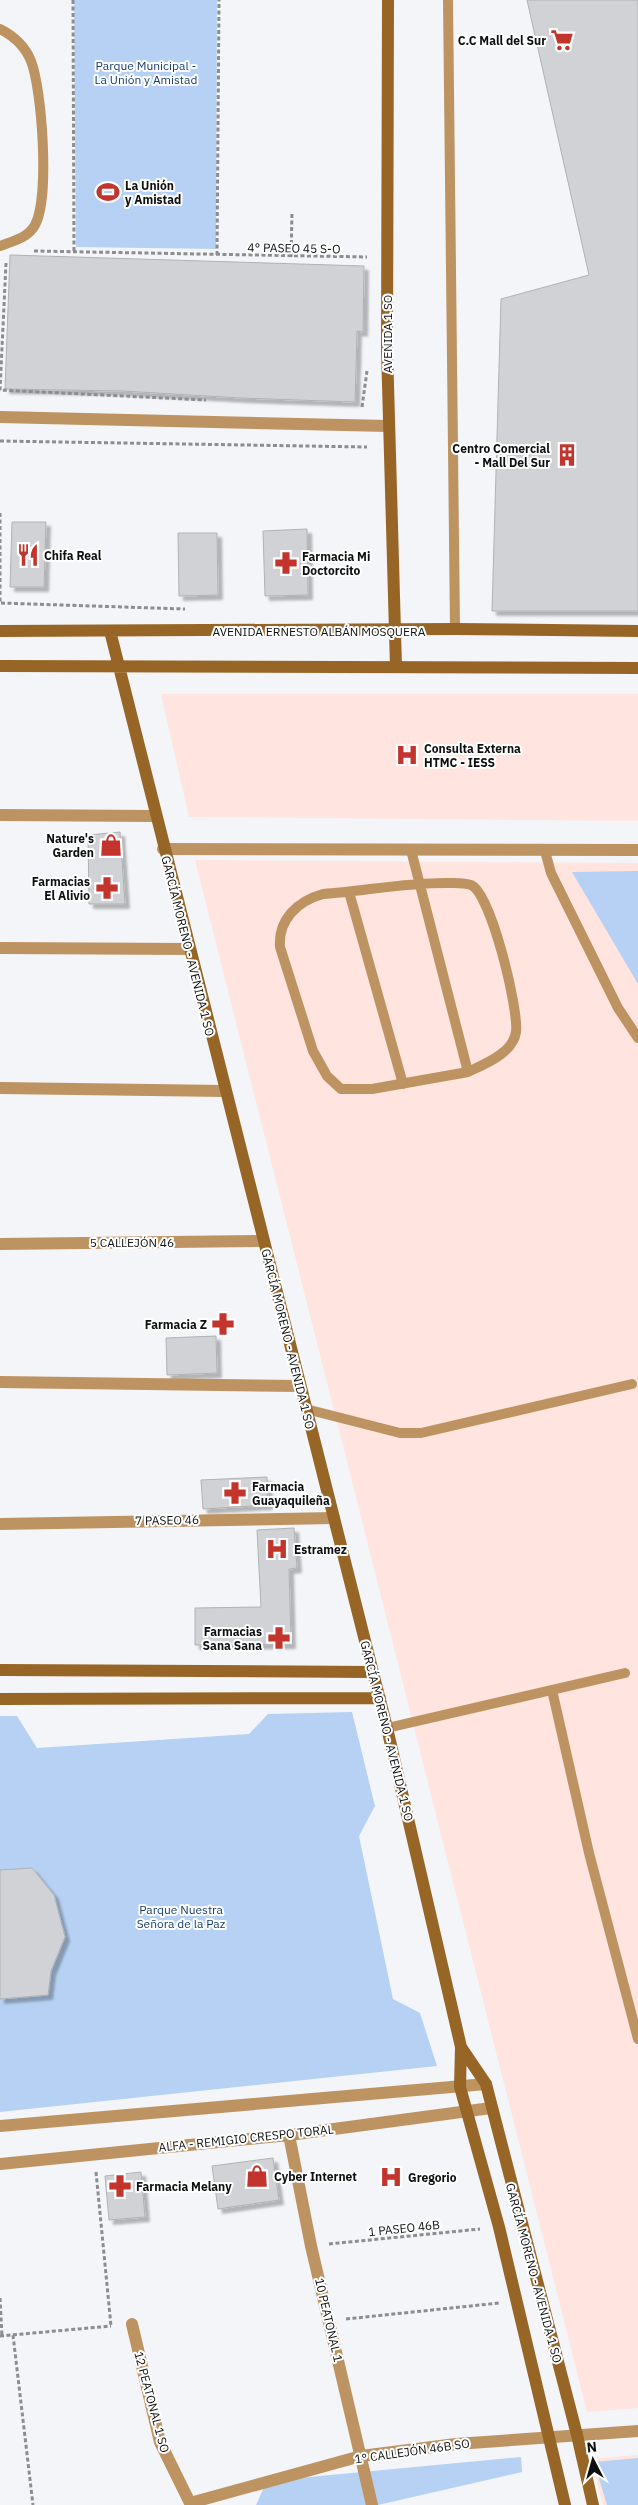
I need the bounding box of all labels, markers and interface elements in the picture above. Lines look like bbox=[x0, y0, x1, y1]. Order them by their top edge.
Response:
supermarket icon: C.C Mall del Sur bbox=[549, 27, 575, 53]
place label: C.C Mall del Sur bbox=[458, 33, 546, 48]
park label: Parque Municipal - La Unión y Amistad bbox=[95, 58, 197, 87]
place label: La Unión y Amistad bbox=[125, 178, 181, 207]
sports icon: La Unión y Amistad bbox=[95, 179, 121, 205]
street label: 4° PASEO 45 S-O bbox=[247, 240, 341, 256]
street label: AVENIDA 1 SO bbox=[380, 295, 395, 373]
place label: Centro Comercial - Mall Del Sur bbox=[452, 441, 550, 470]
building icon: Centro Comercial - Mall Del Sur bbox=[554, 442, 580, 468]
restaurant icon: Chifa Real bbox=[15, 542, 41, 568]
place label: Chifa Real bbox=[44, 548, 102, 563]
place label: Farmacia Mi Doctorcito bbox=[302, 549, 370, 578]
pharmacy icon: Farmacia Mi Doctorcito bbox=[273, 550, 299, 576]
street label: AVENIDA ERNESTO ALBÁN MOSQUERA bbox=[213, 624, 426, 639]
place label: Consulta Externa HTMC - IESS bbox=[424, 741, 521, 770]
hospital icon: Consulta Externa HTMC - IESS bbox=[394, 742, 420, 768]
place label: Nature's Garden bbox=[46, 831, 94, 860]
shop icon: Nature's Garden bbox=[98, 832, 124, 858]
street label: GARCÍA MORENO - AVENIDA 1 SO bbox=[158, 854, 218, 1038]
place label: Farmacias El Alivio bbox=[32, 874, 90, 903]
pharmacy icon: Farmacias El Alivio bbox=[94, 875, 120, 901]
street label: 5 CALLEJÓN 46 bbox=[90, 1235, 174, 1250]
street label: GARCÍA MORENO - AVENIDA 1 SO bbox=[258, 1247, 318, 1431]
pharmacy icon: Farmacia Z bbox=[210, 1311, 236, 1337]
place label: Farmacia Z bbox=[145, 1317, 207, 1332]
place label: Farmacia Guayaquileña bbox=[252, 1479, 330, 1508]
pharmacy icon: Farmacia Guayaquileña bbox=[222, 1480, 248, 1506]
street label: 7 PASEO 46 bbox=[135, 1512, 199, 1528]
hospital icon: Estramez bbox=[264, 1536, 290, 1562]
place label: Estramez bbox=[294, 1542, 347, 1557]
place label: Farmacias Sana Sana bbox=[203, 1624, 262, 1653]
pharmacy icon: Farmacias Sana Sana bbox=[266, 1625, 292, 1651]
street label: GARCÍA MORENO - AVENIDA 1 SO bbox=[357, 1639, 417, 1823]
park label: Parque Nuestra Señora de la Paz bbox=[137, 1902, 226, 1931]
street label: ALFA - REMIGIO CRESPO TORAL bbox=[158, 2121, 334, 2155]
shop icon: Cyber Internet bbox=[244, 2163, 270, 2189]
hospital icon: Gregorio bbox=[378, 2164, 404, 2190]
place label: Cyber Internet bbox=[274, 2169, 357, 2184]
place label: Gregorio bbox=[408, 2170, 457, 2185]
pharmacy icon: Farmacia Melany bbox=[107, 2173, 133, 2199]
place label: Farmacia Melany bbox=[136, 2179, 232, 2194]
street label: GARCÍA MORENO - AVENIDA 1 SO bbox=[503, 2181, 565, 2365]
street label: 1 PASEO 46B bbox=[367, 2217, 441, 2239]
street label: 10 PEATONAL 1 bbox=[312, 2277, 346, 2363]
street label: 12 PEATONAL 1 SO bbox=[131, 2350, 173, 2454]
street label: 1° CALLEJÓN 46B SO bbox=[353, 2435, 471, 2467]
north arrow bbox=[568, 2435, 618, 2485]
text: N bbox=[586, 2438, 598, 2457]

